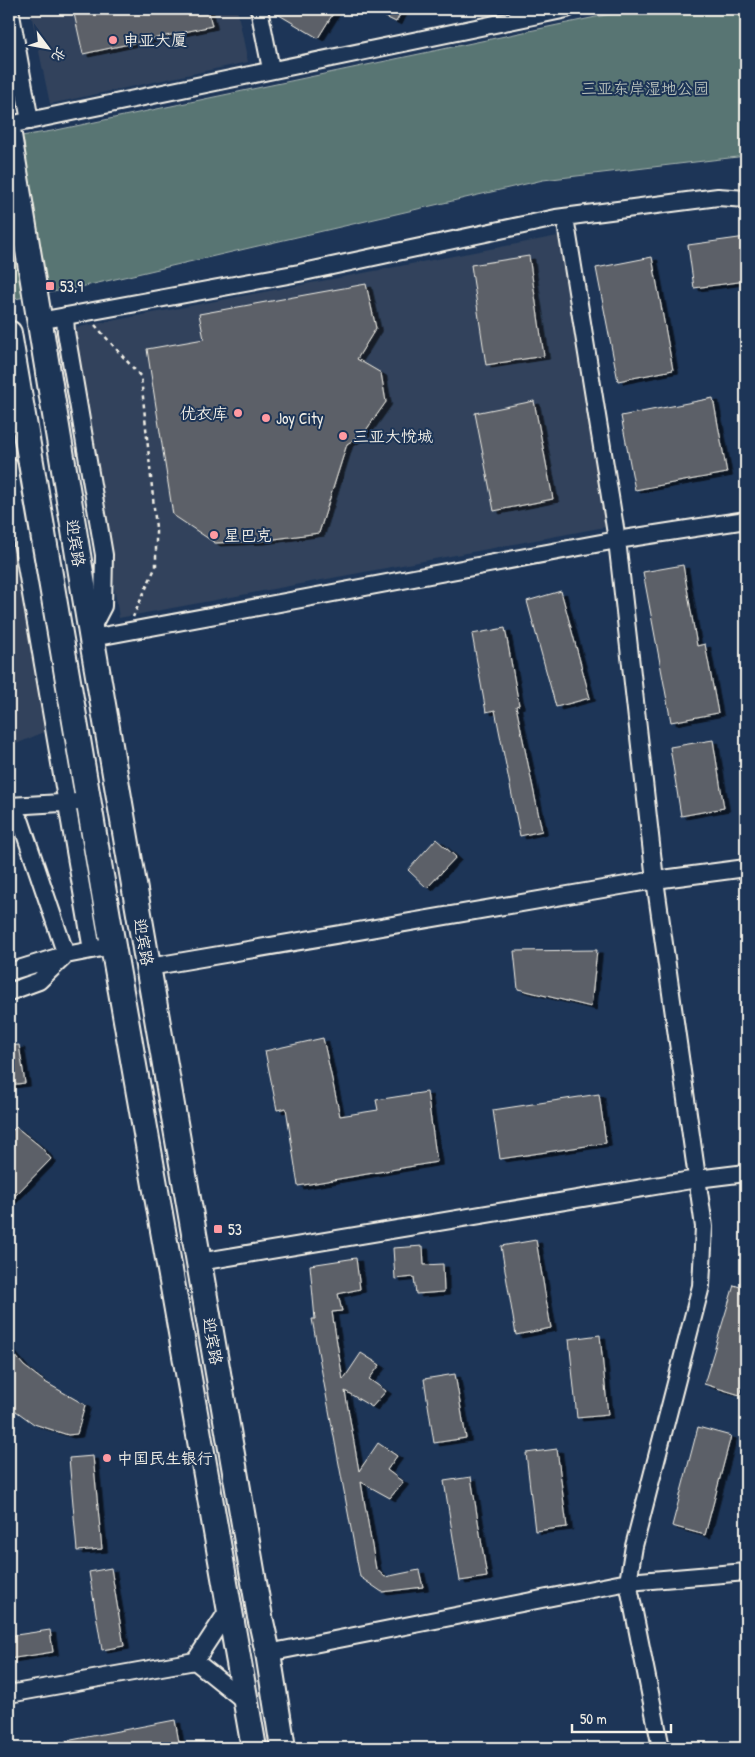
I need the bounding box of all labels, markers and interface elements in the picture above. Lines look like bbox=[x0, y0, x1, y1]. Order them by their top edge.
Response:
north arrow bbox=[22, 22, 72, 72]
place label: 申亚大厦 bbox=[123, 29, 187, 51]
marker: 申亚大厦 bbox=[107, 34, 119, 46]
text: 北 bbox=[48, 44, 71, 66]
park label: 三亚东岸湿地公园 bbox=[581, 77, 709, 99]
place label: 53,9 bbox=[60, 275, 83, 297]
marker: 53,9 bbox=[44, 280, 56, 292]
place label: 优衣库 bbox=[180, 402, 228, 424]
marker: 优衣库 bbox=[232, 407, 244, 419]
place label: Joy City bbox=[276, 407, 324, 429]
marker: Joy City bbox=[260, 412, 272, 424]
place label: 三亚大悦城 bbox=[353, 425, 433, 447]
marker: 三亚大悦城 bbox=[337, 430, 349, 442]
street label: 迎宾路 bbox=[61, 518, 91, 568]
place label: 星巴克 bbox=[224, 524, 272, 546]
marker: 星巴克 bbox=[208, 529, 220, 541]
street label: 迎宾路 bbox=[129, 916, 159, 968]
place label: 53 bbox=[228, 1218, 242, 1240]
marker: 53 bbox=[212, 1223, 224, 1235]
street label: 迎宾路 bbox=[198, 1315, 228, 1367]
place label: 中国民生银行 bbox=[117, 1447, 213, 1469]
marker: 中国民生银行 bbox=[101, 1452, 113, 1464]
scale bar bbox=[572, 1702, 671, 1734]
text: 50 m bbox=[580, 1708, 607, 1729]

